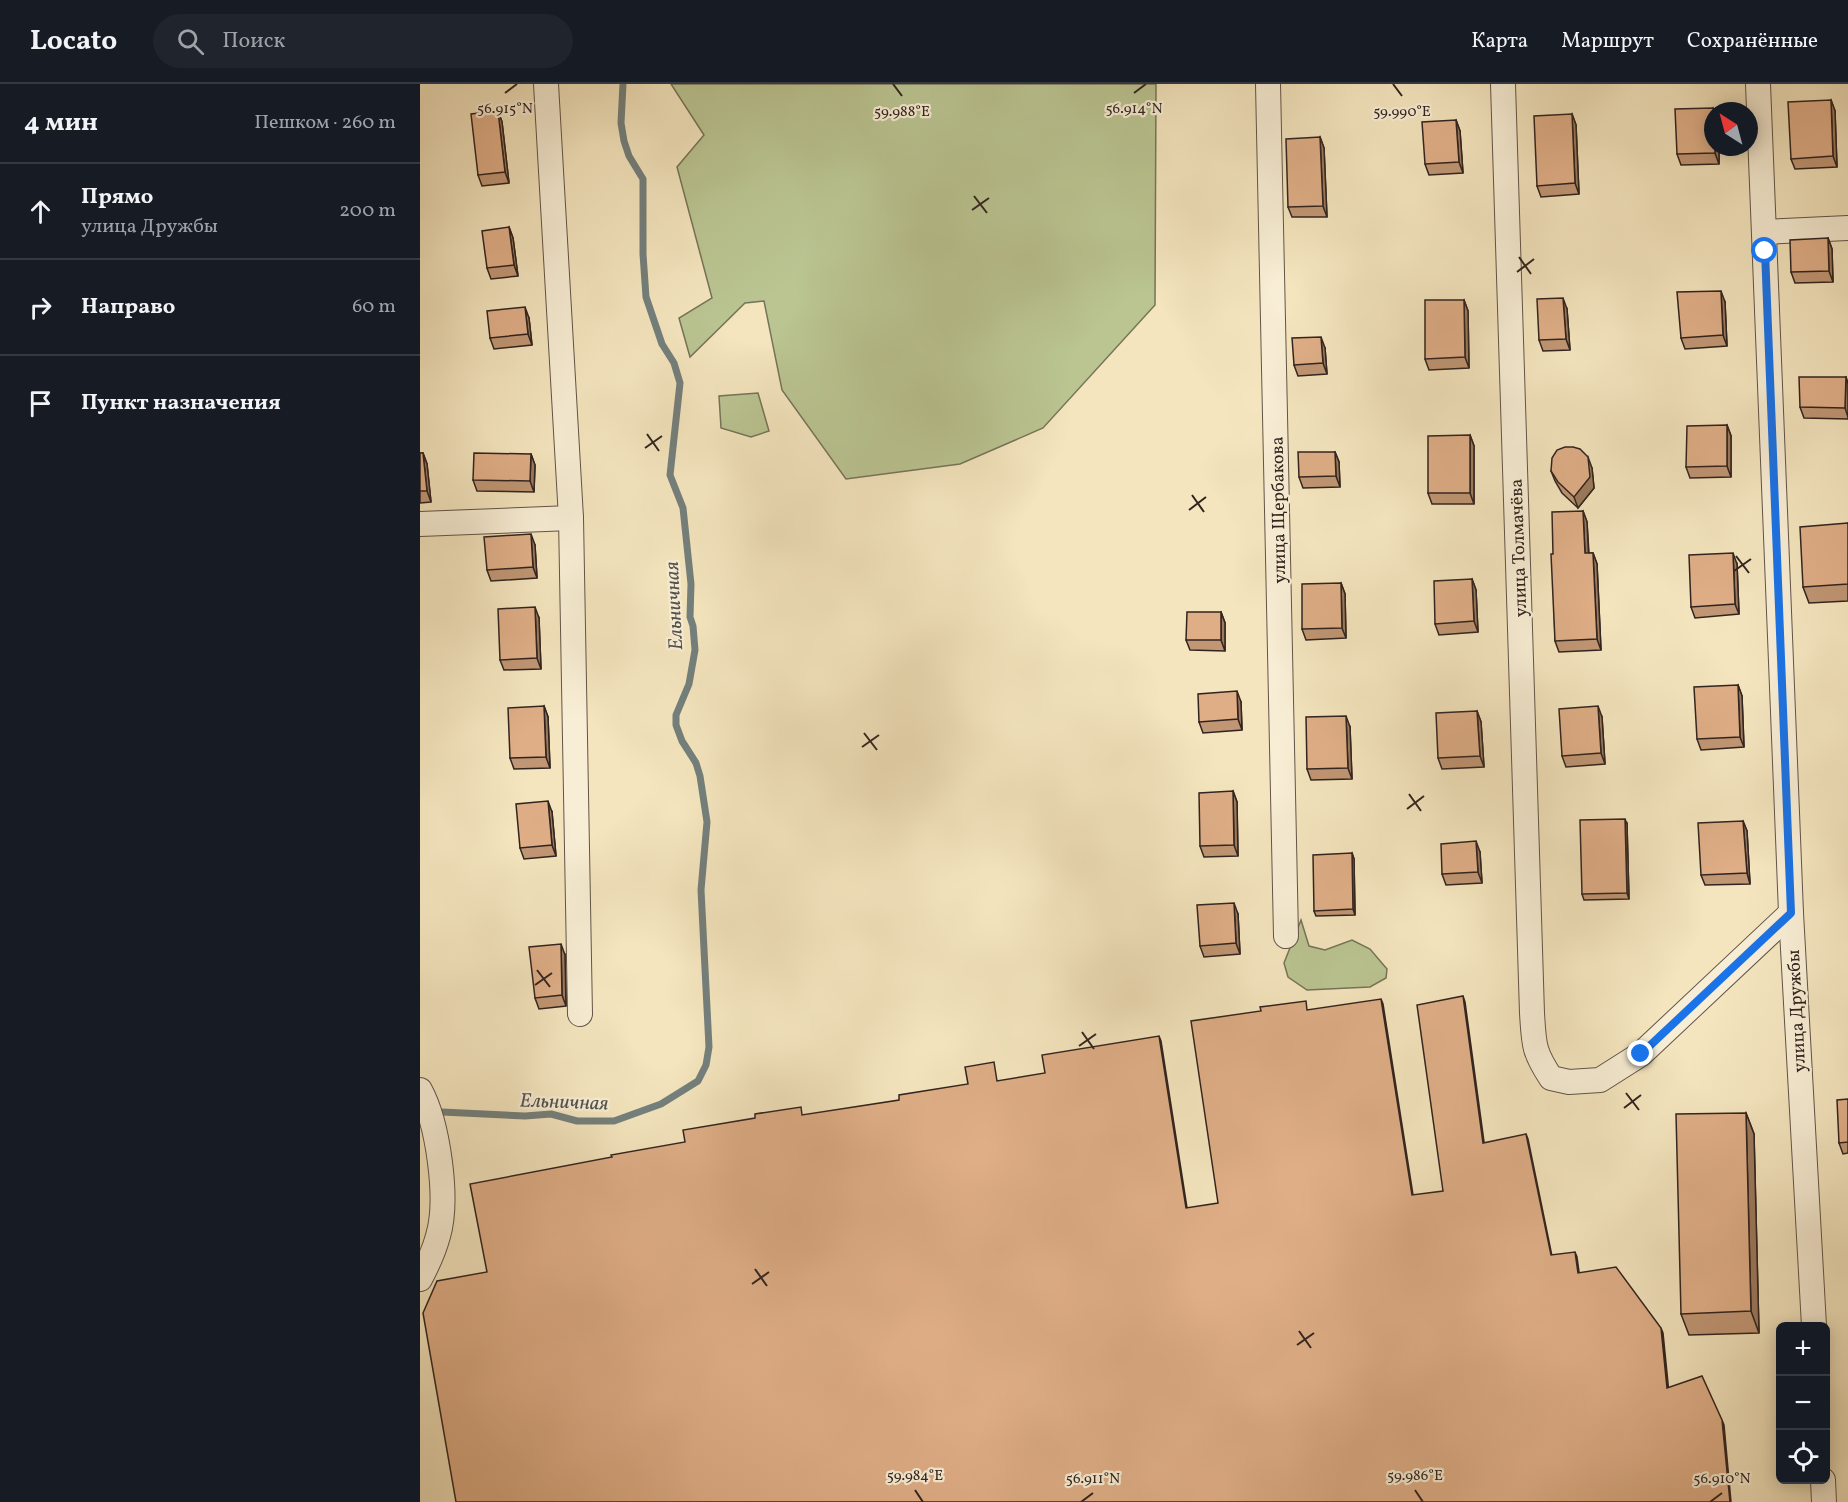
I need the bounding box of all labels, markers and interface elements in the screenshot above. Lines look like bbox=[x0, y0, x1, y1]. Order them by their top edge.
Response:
search box bbox=[153, 14, 573, 68]
text: Locato bbox=[30, 22, 117, 61]
icon: search bbox=[174, 25, 207, 58]
text: Поиск bbox=[222, 26, 285, 57]
text: Карта bbox=[1471, 27, 1528, 56]
text: Маршрут bbox=[1561, 27, 1654, 56]
text: Сохранённые bbox=[1687, 27, 1818, 56]
text: 56.915°N bbox=[477, 99, 533, 120]
text: 56.914°N bbox=[1105, 99, 1163, 120]
text: 59.988°E bbox=[874, 102, 930, 123]
text: 59.990°E bbox=[1373, 102, 1431, 123]
north arrow bbox=[1704, 102, 1758, 156]
text: 4 мин bbox=[24, 105, 98, 141]
text: Пешком · 260 m bbox=[254, 109, 396, 137]
text: Прямо bbox=[81, 182, 153, 213]
icon: ahead bbox=[24, 195, 57, 228]
text: 200 m bbox=[339, 197, 396, 225]
text: улица Дружбы bbox=[81, 213, 218, 241]
route start bbox=[1751, 237, 1777, 263]
icon: right bbox=[24, 291, 57, 324]
text: Направо bbox=[81, 292, 175, 323]
text: 60 m bbox=[352, 293, 396, 321]
icon: arrive bbox=[24, 387, 57, 420]
text: Пункт назначения bbox=[81, 388, 281, 419]
street label: улица Щербакова bbox=[1266, 436, 1293, 584]
street label: улица Толмачёва bbox=[1505, 478, 1534, 618]
water label: Ельничная bbox=[659, 561, 691, 651]
street label: улица Дружбы bbox=[1782, 948, 1813, 1073]
route end bbox=[1627, 1040, 1653, 1066]
water label: Ельничная bbox=[519, 1087, 609, 1119]
map controls bbox=[1776, 1322, 1830, 1484]
button: + bbox=[1776, 1322, 1830, 1376]
button: − bbox=[1776, 1376, 1830, 1430]
button: locate bbox=[1776, 1430, 1830, 1484]
text: 59.984°E bbox=[887, 1466, 943, 1487]
text: 59.986°E bbox=[1387, 1466, 1443, 1487]
text: 56.911°N bbox=[1066, 1469, 1120, 1490]
text: 56.910°N bbox=[1693, 1469, 1751, 1490]

